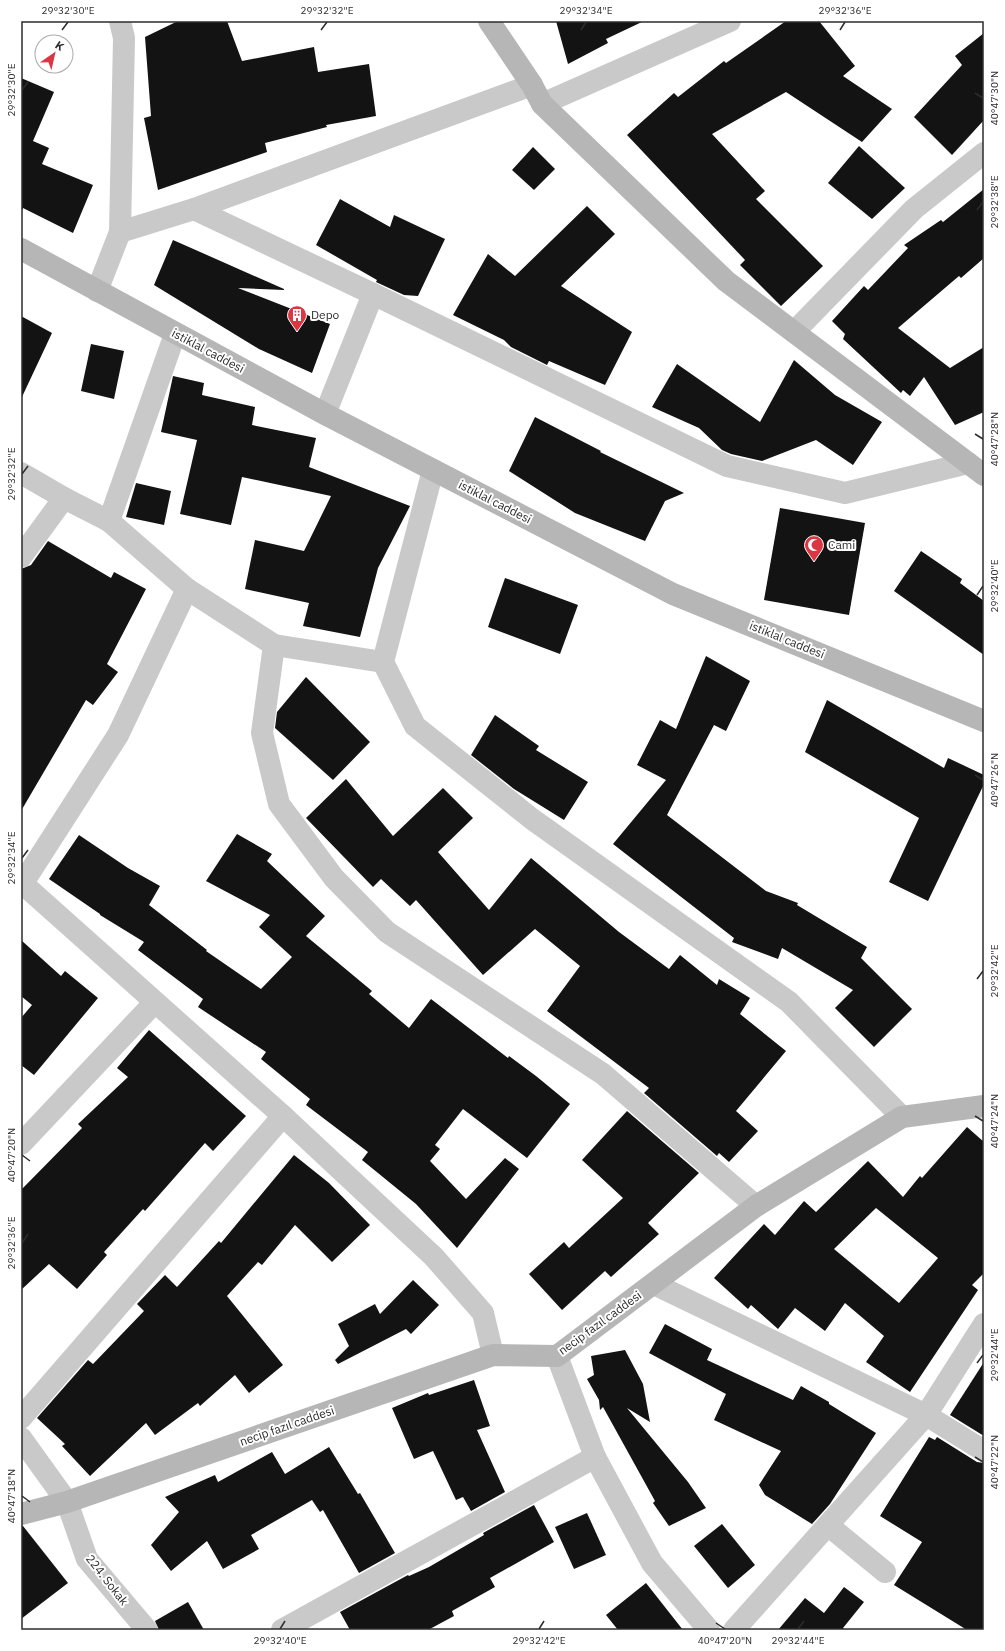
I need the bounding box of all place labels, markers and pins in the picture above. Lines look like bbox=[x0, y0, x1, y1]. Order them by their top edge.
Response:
building icon: Depo bbox=[286, 304, 308, 332]
place label: Depo bbox=[311, 307, 340, 322]
mosque icon: Cami bbox=[803, 534, 825, 562]
place label: Cami bbox=[828, 537, 855, 552]

